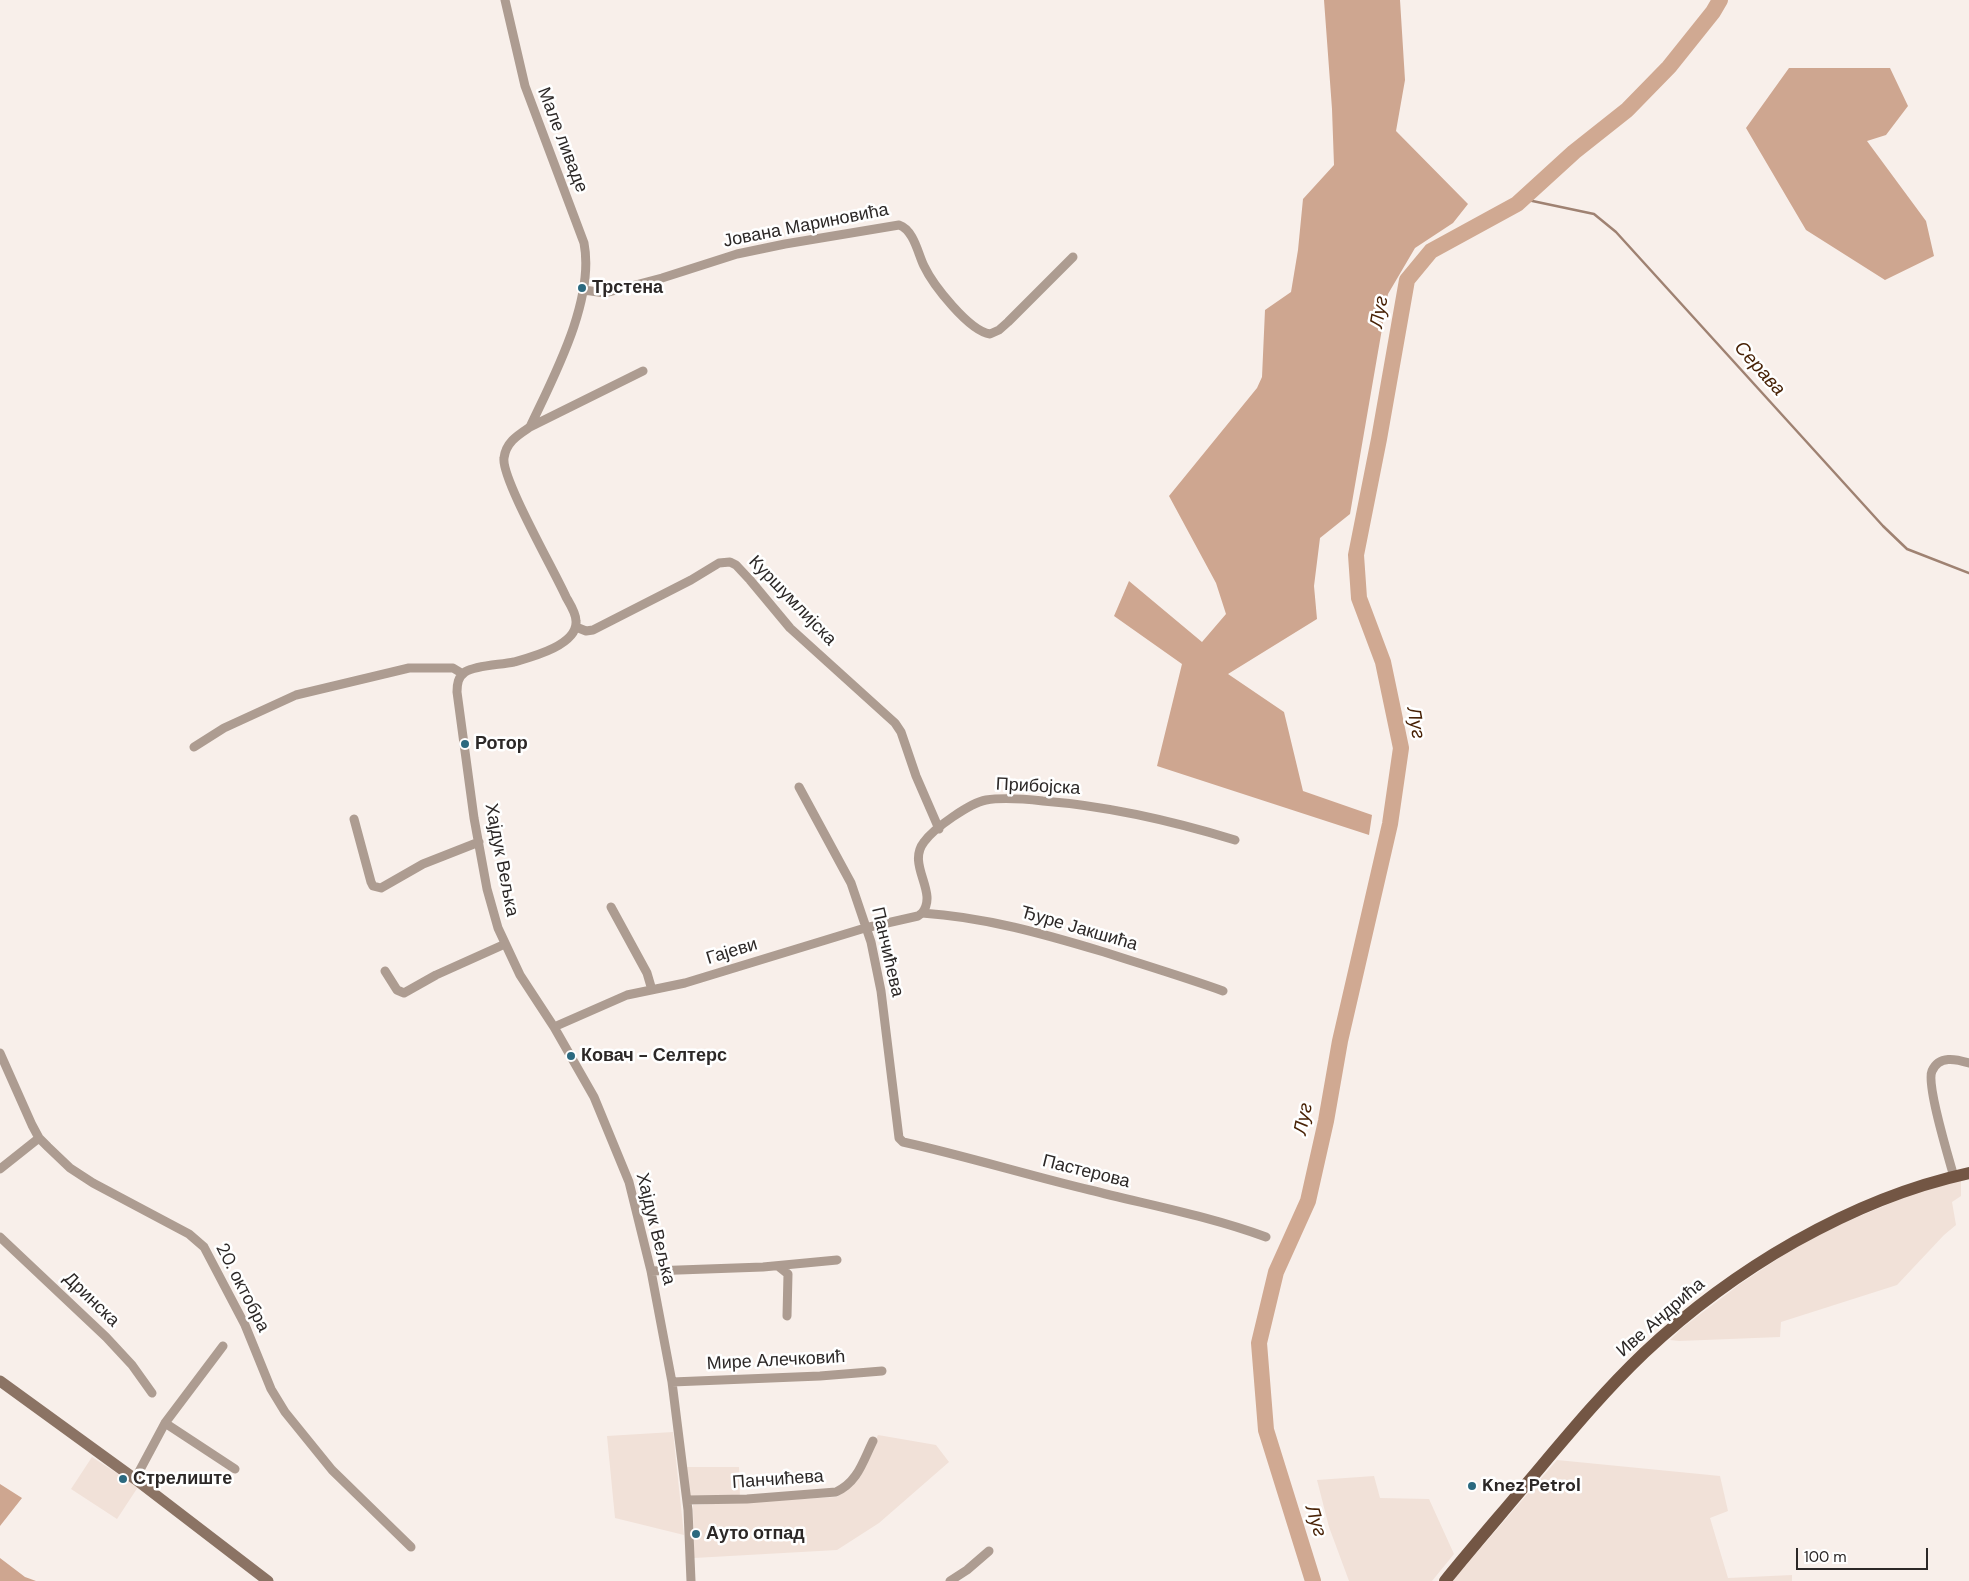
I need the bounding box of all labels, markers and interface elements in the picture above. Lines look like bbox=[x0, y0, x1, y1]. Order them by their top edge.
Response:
street label: Мале ливаде bbox=[532, 84, 592, 196]
street label: Јована Мариновића bbox=[721, 199, 891, 253]
place label: Трстена bbox=[592, 277, 663, 299]
marker: Трстена bbox=[576, 282, 588, 294]
water label: Луг bbox=[1366, 294, 1394, 330]
water label: Серава bbox=[1729, 337, 1789, 401]
street label: Куршумлијска bbox=[744, 552, 840, 650]
water label: Луг bbox=[1401, 705, 1429, 741]
place label: Ротор bbox=[475, 733, 528, 755]
marker: Ротор bbox=[459, 738, 471, 750]
street label: Прибојска bbox=[995, 774, 1081, 800]
street label: Хајдук Вељка bbox=[479, 802, 523, 918]
street label: Ђуре Јакшића bbox=[1018, 902, 1140, 956]
street label: Панчићева bbox=[866, 905, 908, 999]
street label: Гајеви bbox=[704, 934, 760, 970]
place label: Ковач - Селтерс bbox=[581, 1045, 727, 1067]
marker: Ковач - Селтерс bbox=[565, 1050, 577, 1062]
water label: Луг bbox=[1290, 1101, 1318, 1137]
street label: Пастерова bbox=[1040, 1151, 1132, 1193]
street label: Хајдук Вељка bbox=[631, 1171, 679, 1287]
street label: 20. октобра bbox=[210, 1240, 274, 1336]
street label: Дринска bbox=[59, 1268, 123, 1332]
street label: Иве Андрића bbox=[1613, 1274, 1709, 1362]
street label: Мире Алечковић bbox=[706, 1347, 846, 1375]
street label: Панчићева bbox=[732, 1466, 824, 1494]
place label: Стрелиште bbox=[133, 1468, 232, 1490]
marker: Стрелиште bbox=[117, 1473, 129, 1485]
place label: Knez Petrol bbox=[1482, 1475, 1581, 1497]
marker: Knez Petrol bbox=[1466, 1480, 1478, 1492]
water label: Луг bbox=[1299, 1502, 1331, 1540]
place label: Ауто отпад bbox=[706, 1523, 805, 1545]
marker: Ауто отпад bbox=[690, 1528, 702, 1540]
scale bar bbox=[1799, 1538, 1932, 1570]
text: 100 m bbox=[1804, 1547, 1847, 1567]

